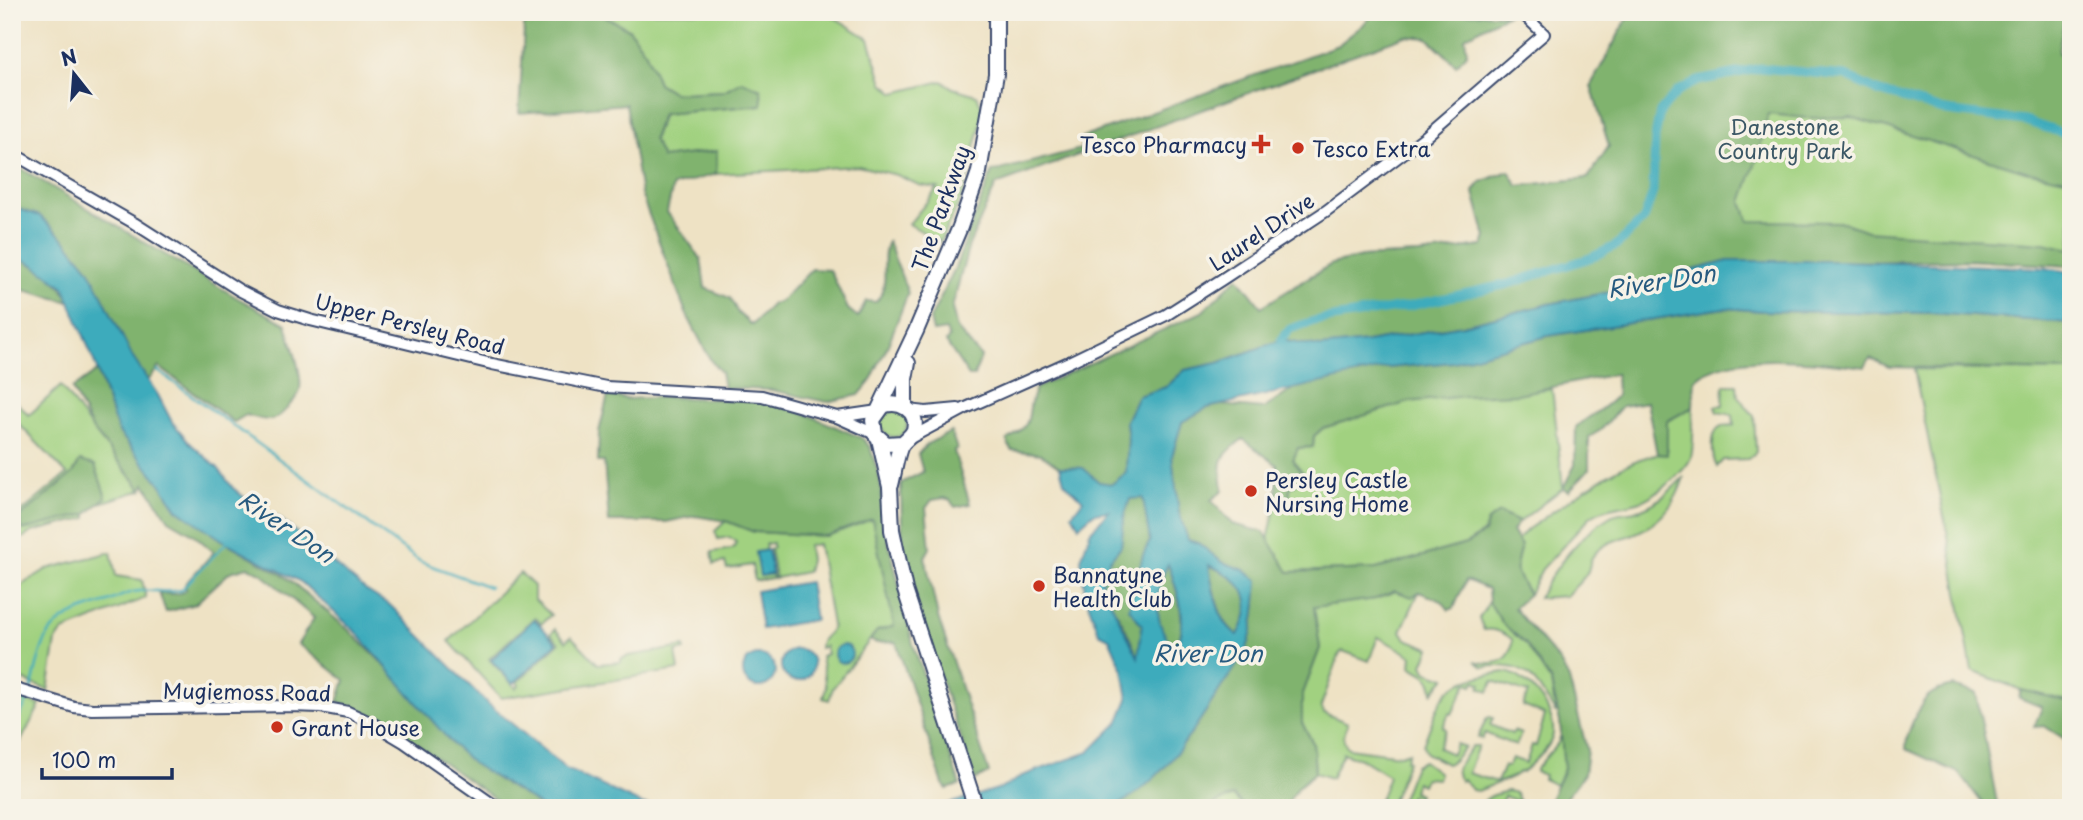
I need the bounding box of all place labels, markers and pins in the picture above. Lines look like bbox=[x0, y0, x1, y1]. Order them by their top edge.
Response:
place label: Tesco Pharmacy bbox=[1080, 128, 1247, 160]
place label: Tesco Extra bbox=[1312, 132, 1430, 164]
marker: Tesco Pharmacy bbox=[1253, 136, 1269, 152]
marker: Tesco Extra bbox=[1290, 140, 1306, 156]
place label: Persley Castle Nursing Home bbox=[1265, 463, 1409, 519]
marker: Persley Castle Nursing Home bbox=[1243, 483, 1259, 499]
place label: Bannatyne Health Club bbox=[1053, 558, 1172, 614]
marker: Bannatyne Health Club bbox=[1031, 578, 1047, 594]
place label: Grant House bbox=[291, 711, 420, 743]
marker: Grant House bbox=[269, 719, 285, 735]

